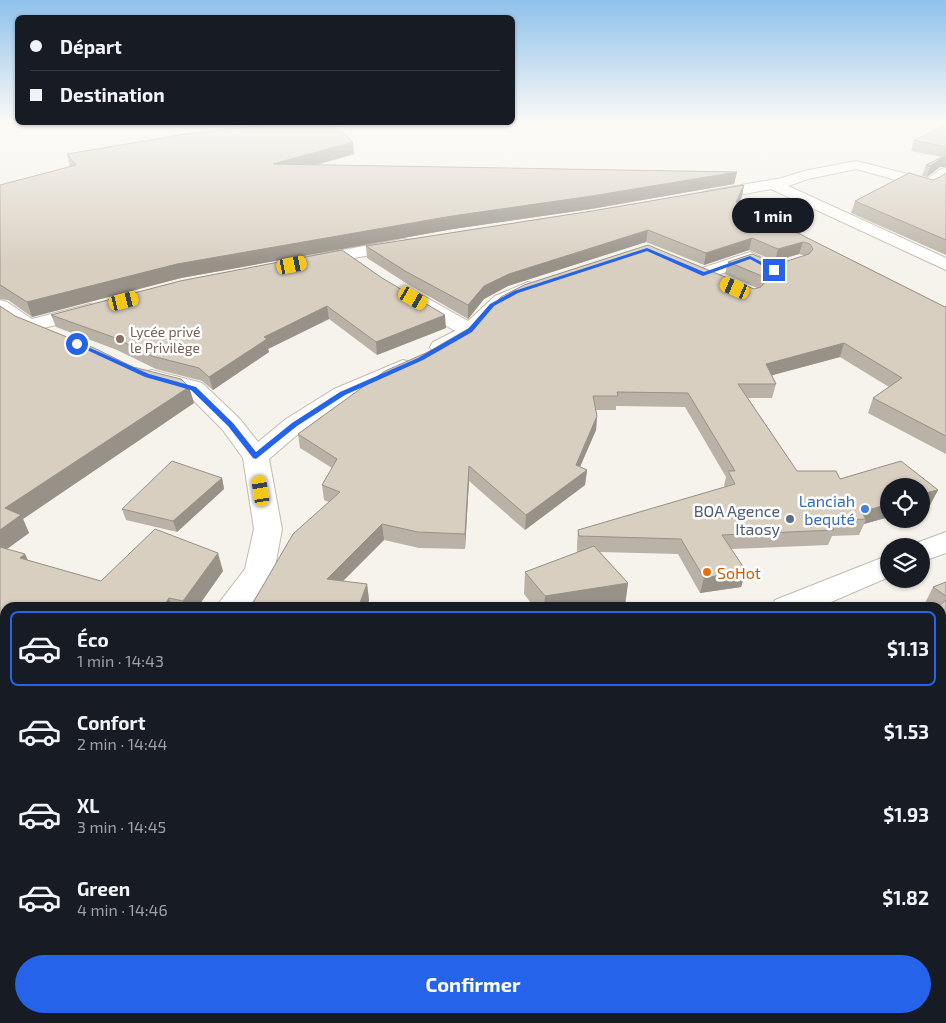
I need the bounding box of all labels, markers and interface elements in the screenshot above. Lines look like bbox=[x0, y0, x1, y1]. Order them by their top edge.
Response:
text: Départ bbox=[60, 35, 122, 58]
text: Destination bbox=[60, 83, 165, 106]
callout: 1 min bbox=[733, 198, 815, 232]
text: 1 min bbox=[754, 206, 792, 225]
car bbox=[275, 255, 308, 275]
route end bbox=[763, 259, 785, 281]
car bbox=[718, 275, 751, 301]
car bbox=[396, 284, 429, 312]
car bbox=[107, 290, 140, 312]
place label: Lycée privé le Privilège bbox=[130, 323, 201, 356]
route start bbox=[66, 333, 88, 355]
marker: Lycée privé le Privilège bbox=[114, 333, 126, 345]
car bbox=[251, 475, 270, 507]
map controls bbox=[880, 478, 930, 588]
button: locate bbox=[880, 478, 930, 528]
place label: Lanciah bequté bbox=[799, 491, 855, 528]
place label: BOA Agence Itaosy bbox=[694, 501, 781, 538]
marker: Lanciah bequté bbox=[859, 503, 871, 515]
marker: BOA Agence Itaosy bbox=[784, 513, 796, 525]
button: layers bbox=[880, 538, 930, 588]
place label: SoHot bbox=[717, 563, 761, 582]
marker: SoHot bbox=[701, 566, 713, 578]
icon: car bbox=[17, 626, 62, 671]
text: Éco bbox=[77, 628, 109, 651]
text: $1.13 bbox=[887, 637, 929, 660]
text: 1 min · 14:43 bbox=[77, 651, 164, 670]
icon: car bbox=[17, 709, 62, 754]
text: Confort bbox=[77, 711, 145, 734]
text: $1.53 bbox=[884, 720, 929, 743]
text: 2 min · 14:44 bbox=[77, 734, 167, 753]
icon: car bbox=[17, 792, 62, 837]
text: XL bbox=[77, 794, 99, 817]
text: $1.93 bbox=[883, 803, 929, 826]
text: 3 min · 14:45 bbox=[77, 817, 166, 836]
icon: car bbox=[17, 875, 62, 920]
text: Green bbox=[77, 877, 130, 900]
text: $1.82 bbox=[882, 886, 929, 909]
text: 4 min · 14:46 bbox=[77, 900, 168, 919]
button: Confirmer bbox=[15, 955, 931, 1013]

